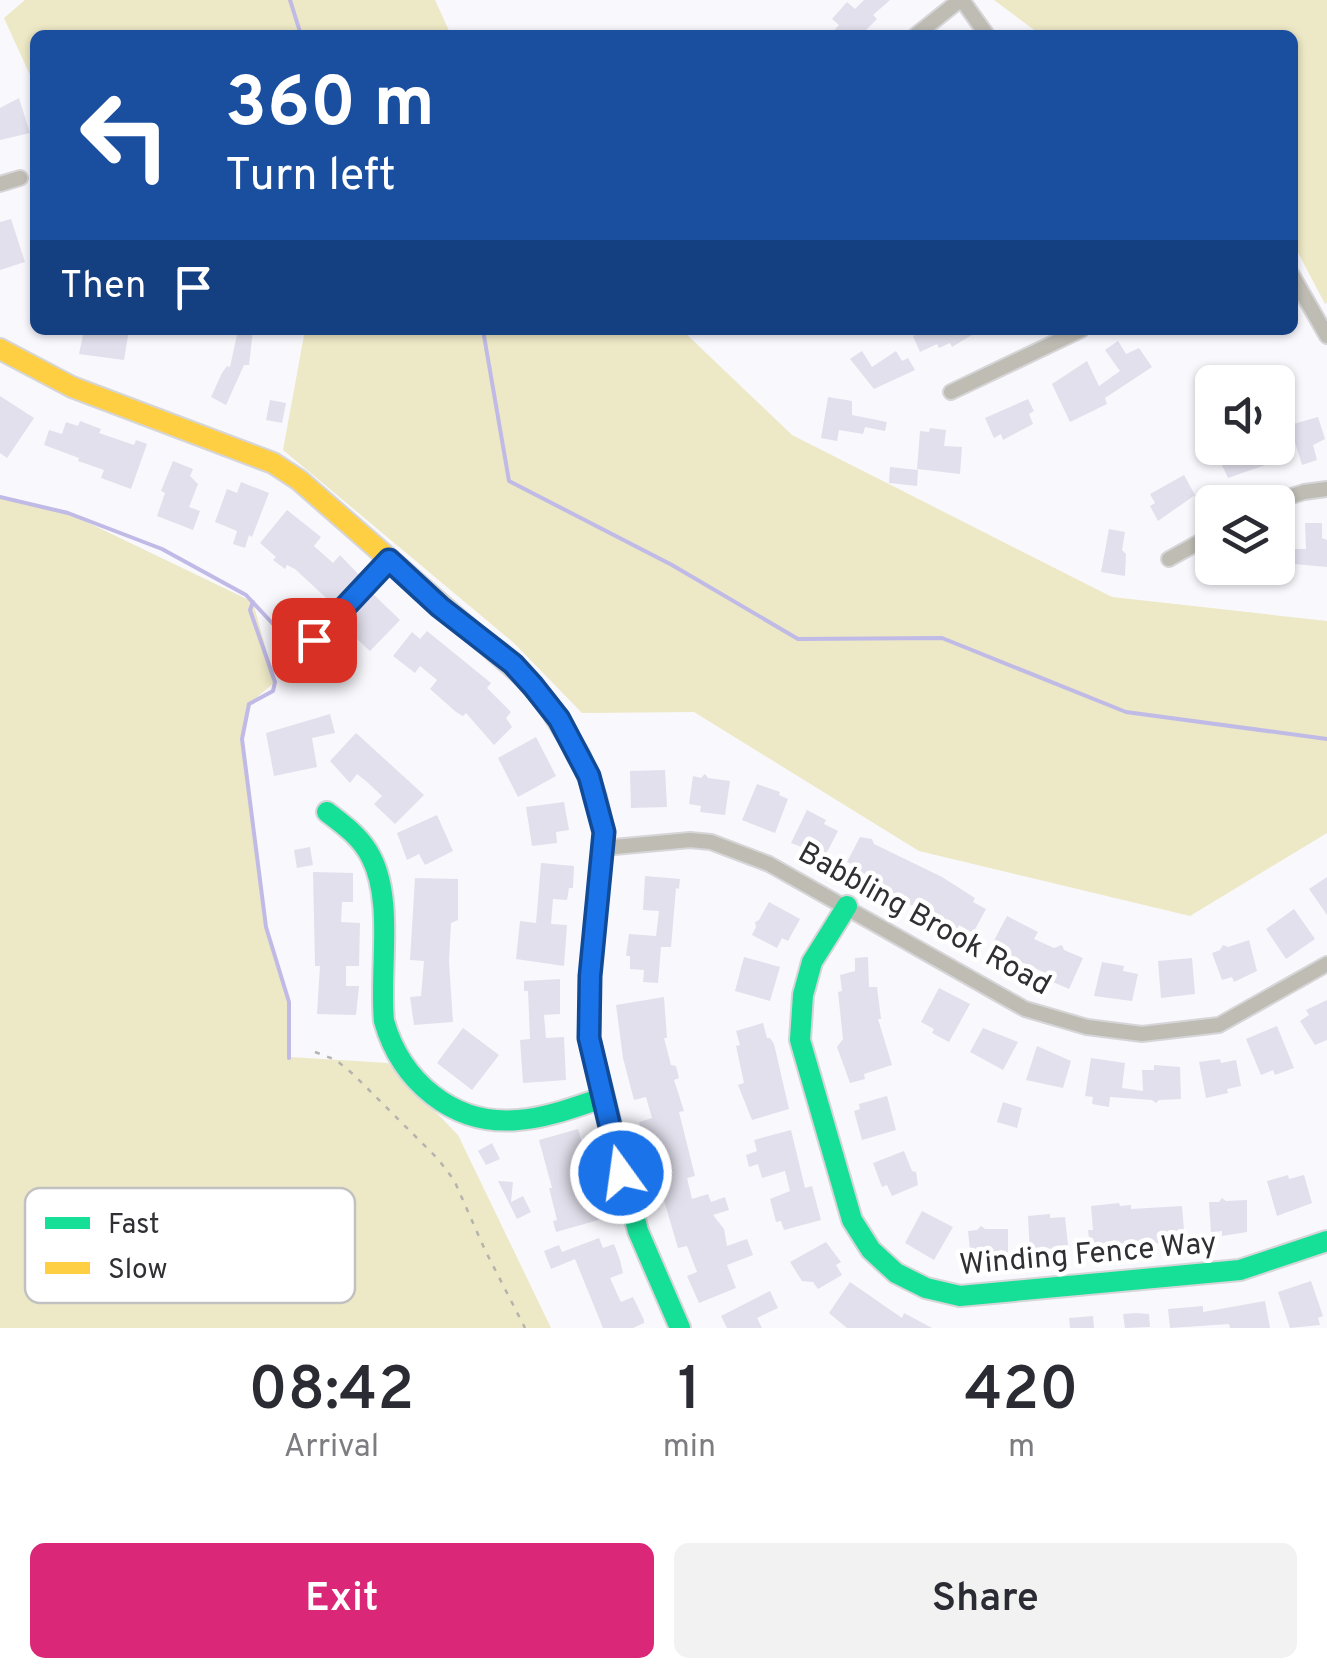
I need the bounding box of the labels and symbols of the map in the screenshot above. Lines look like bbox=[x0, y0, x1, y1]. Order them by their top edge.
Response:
pin bbox=[272, 598, 357, 683]
street label: Babbling Brook Road bbox=[791, 835, 1057, 1005]
position arrow bbox=[569, 1121, 673, 1225]
legend bbox=[25, 1188, 355, 1303]
text: Fast bbox=[108, 1208, 160, 1244]
street label: Winding Fence Way bbox=[958, 1226, 1218, 1285]
text: Slow bbox=[108, 1253, 167, 1289]

